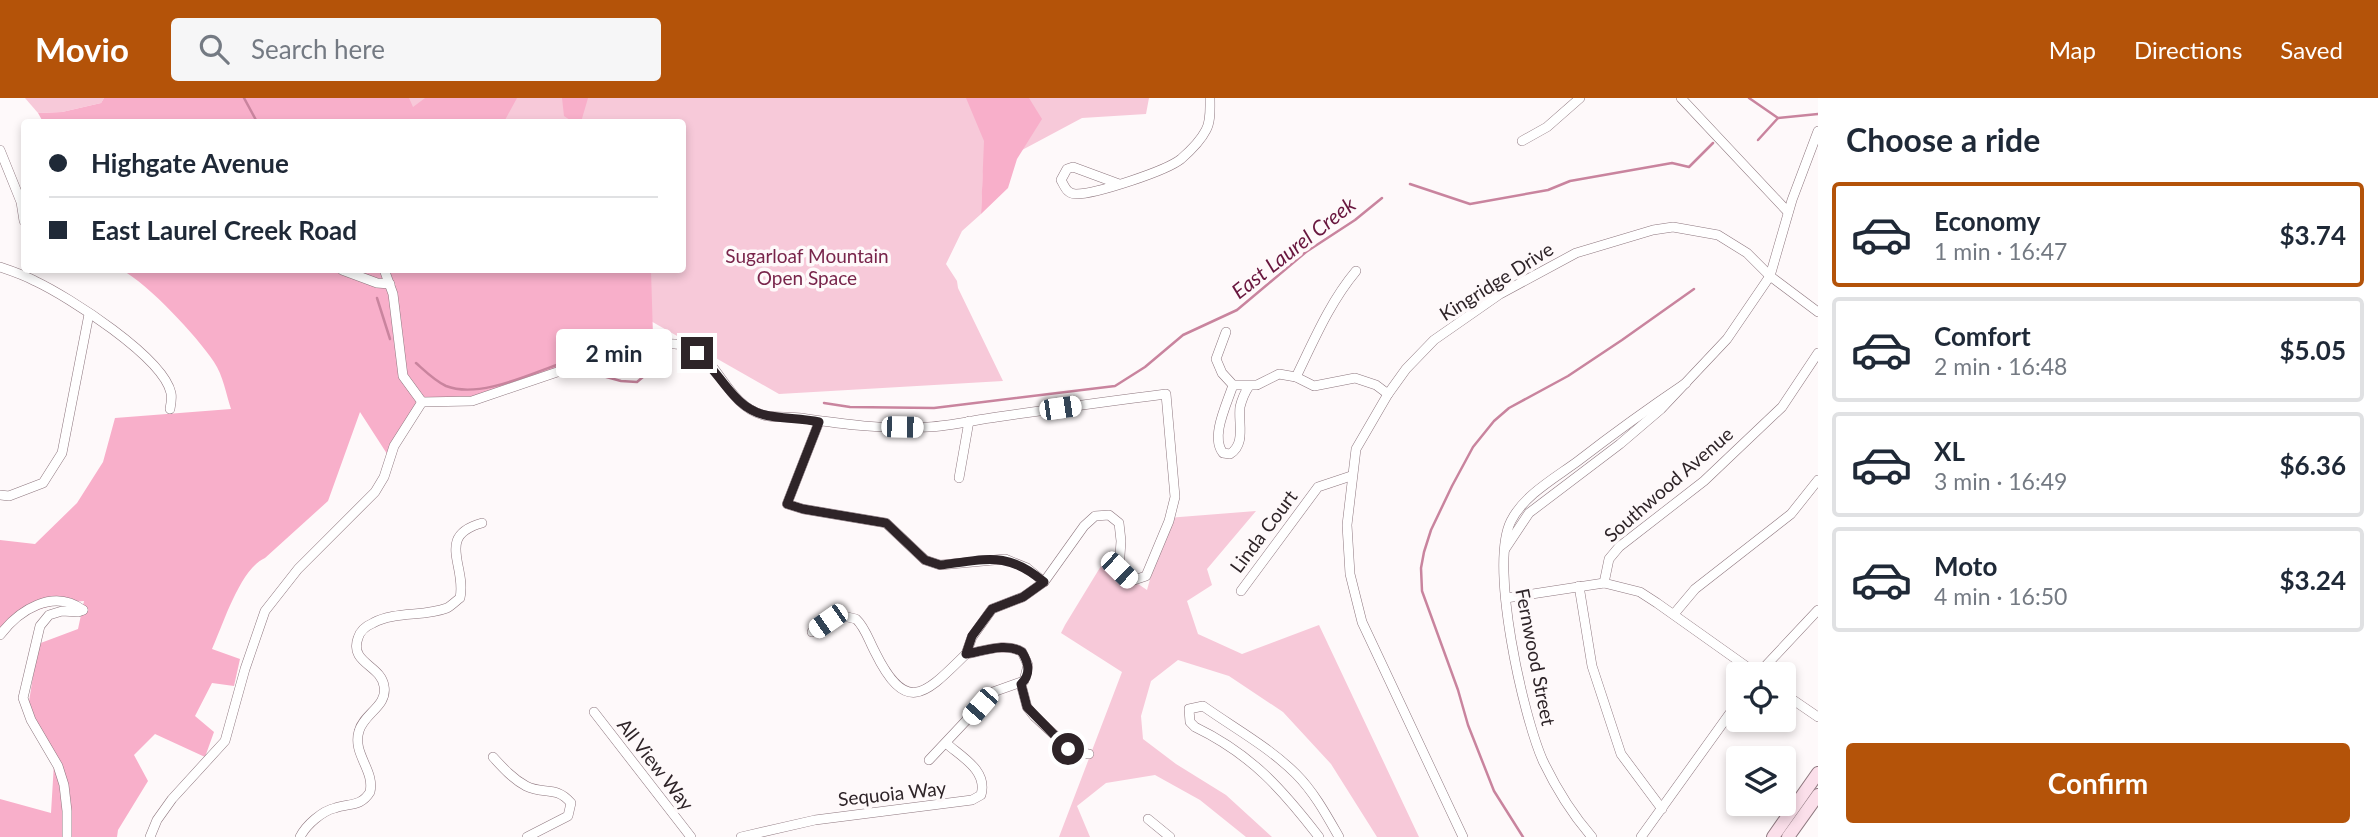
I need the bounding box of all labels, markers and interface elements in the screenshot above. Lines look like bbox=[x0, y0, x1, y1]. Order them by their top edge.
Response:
search box bbox=[171, 18, 661, 81]
text: Movio bbox=[35, 29, 129, 69]
icon: search bbox=[195, 30, 233, 68]
text: Search here bbox=[251, 33, 385, 65]
text: Map bbox=[2049, 35, 2096, 64]
text: Directions bbox=[2134, 35, 2242, 64]
text: Saved bbox=[2280, 35, 2343, 64]
text: Choose a ride bbox=[1846, 120, 2040, 159]
text: Highgate Avenue bbox=[91, 147, 289, 179]
water label: East Laurel Creek bbox=[1226, 190, 1361, 303]
icon: car bbox=[1850, 203, 1913, 266]
text: Economy bbox=[1934, 205, 2040, 237]
text: East Laurel Creek Road bbox=[91, 214, 357, 246]
text: $3.74 bbox=[2280, 219, 2346, 251]
street label: Kingridge Drive bbox=[1435, 237, 1557, 325]
text: 1 min · 16:47 bbox=[1934, 237, 2067, 265]
park label: Sugarloaf Mountain Open Space bbox=[725, 244, 889, 289]
icon: car bbox=[1850, 318, 1913, 381]
text: Comfort bbox=[1934, 320, 2031, 352]
callout: 2 min bbox=[557, 328, 672, 378]
text: $5.05 bbox=[2280, 334, 2346, 366]
route end bbox=[681, 337, 713, 369]
text: 2 min bbox=[585, 339, 643, 367]
text: 2 min · 16:48 bbox=[1934, 352, 2067, 380]
car bbox=[1038, 395, 1083, 421]
car bbox=[881, 416, 924, 438]
street label: Southwood Avenue bbox=[1599, 422, 1737, 546]
icon: car bbox=[1850, 433, 1913, 496]
text: XL bbox=[1934, 435, 1965, 467]
text: $6.36 bbox=[2280, 449, 2346, 481]
text: 3 min · 16:49 bbox=[1934, 467, 2067, 495]
street label: Linda Court bbox=[1224, 485, 1302, 577]
car bbox=[1097, 548, 1142, 592]
icon: car bbox=[1850, 548, 1913, 611]
text: Moto bbox=[1934, 550, 1997, 582]
text: $3.24 bbox=[2280, 564, 2346, 596]
text: 4 min · 16:50 bbox=[1934, 582, 2067, 610]
street label: Fernwood Street bbox=[1511, 586, 1561, 728]
car bbox=[805, 600, 852, 642]
map controls bbox=[1726, 662, 1796, 816]
button: locate bbox=[1726, 662, 1796, 732]
car bbox=[959, 683, 1002, 729]
street label: All View Way bbox=[613, 714, 699, 815]
route start bbox=[1052, 733, 1084, 765]
button: Confirm bbox=[1846, 743, 2350, 823]
button: layers bbox=[1726, 746, 1796, 816]
street label: Sequoia Way bbox=[837, 776, 947, 810]

